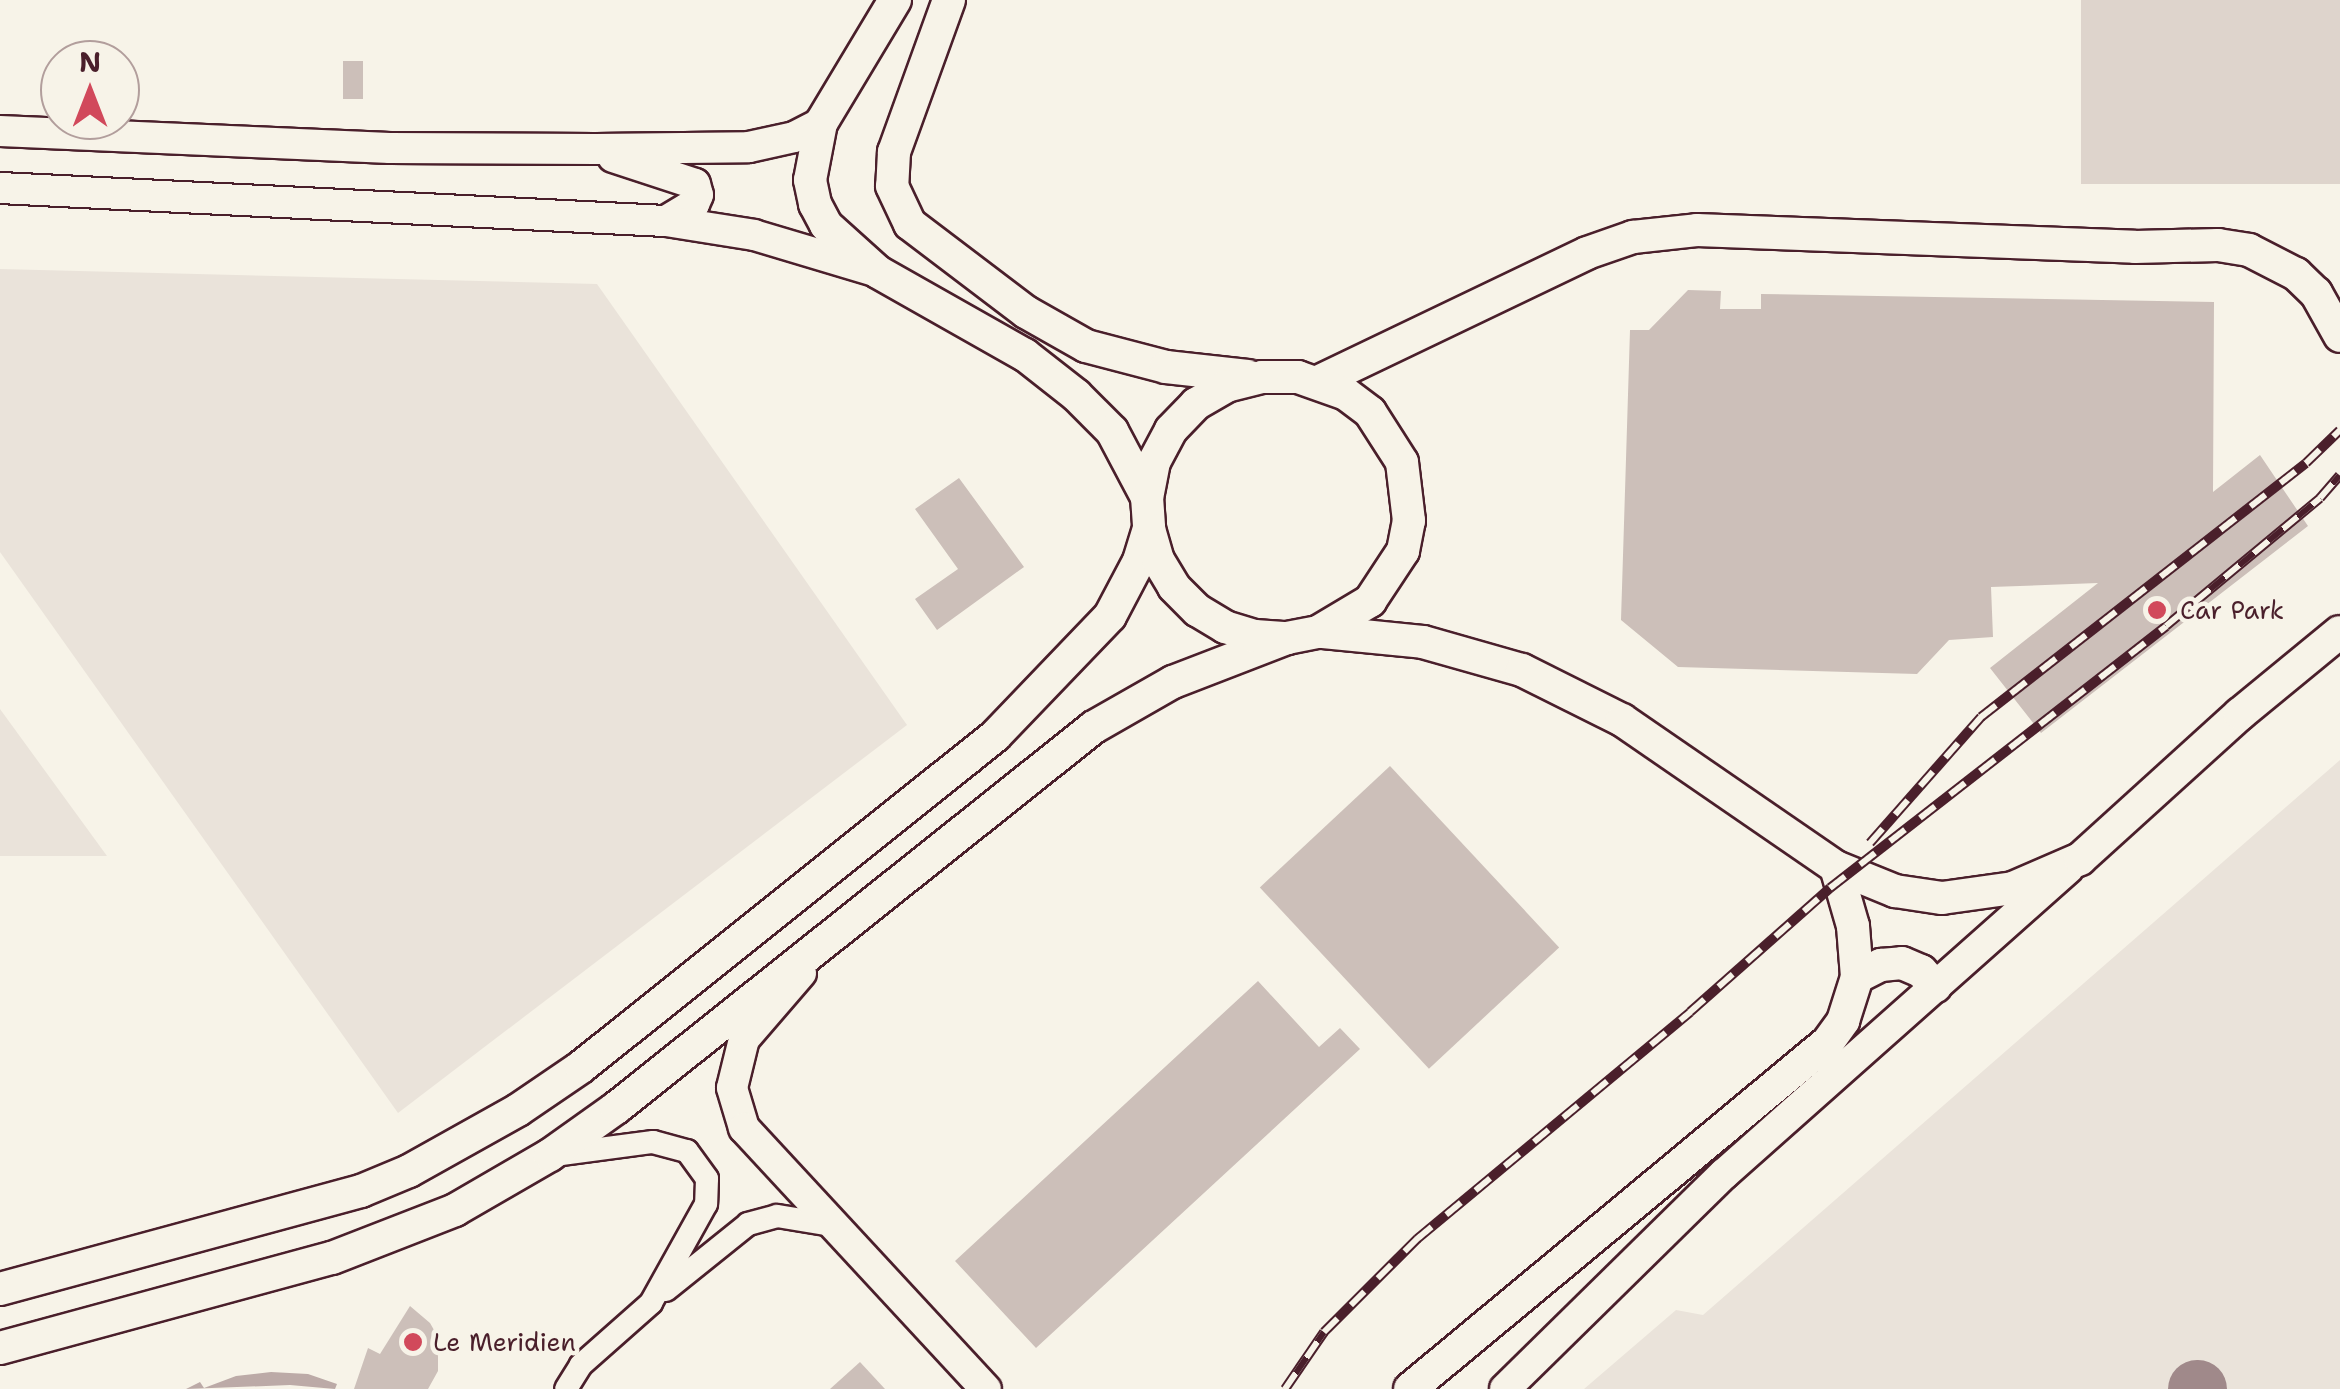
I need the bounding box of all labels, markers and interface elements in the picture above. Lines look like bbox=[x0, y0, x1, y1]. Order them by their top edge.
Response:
north arrow bbox=[40, 40, 140, 140]
text: N bbox=[79, 43, 101, 81]
place label: Car Park bbox=[2180, 595, 2284, 625]
marker: Car Park bbox=[2144, 597, 2170, 623]
place label: Le Meridien bbox=[433, 1327, 576, 1357]
marker: Le Meridien bbox=[402, 1331, 424, 1353]

